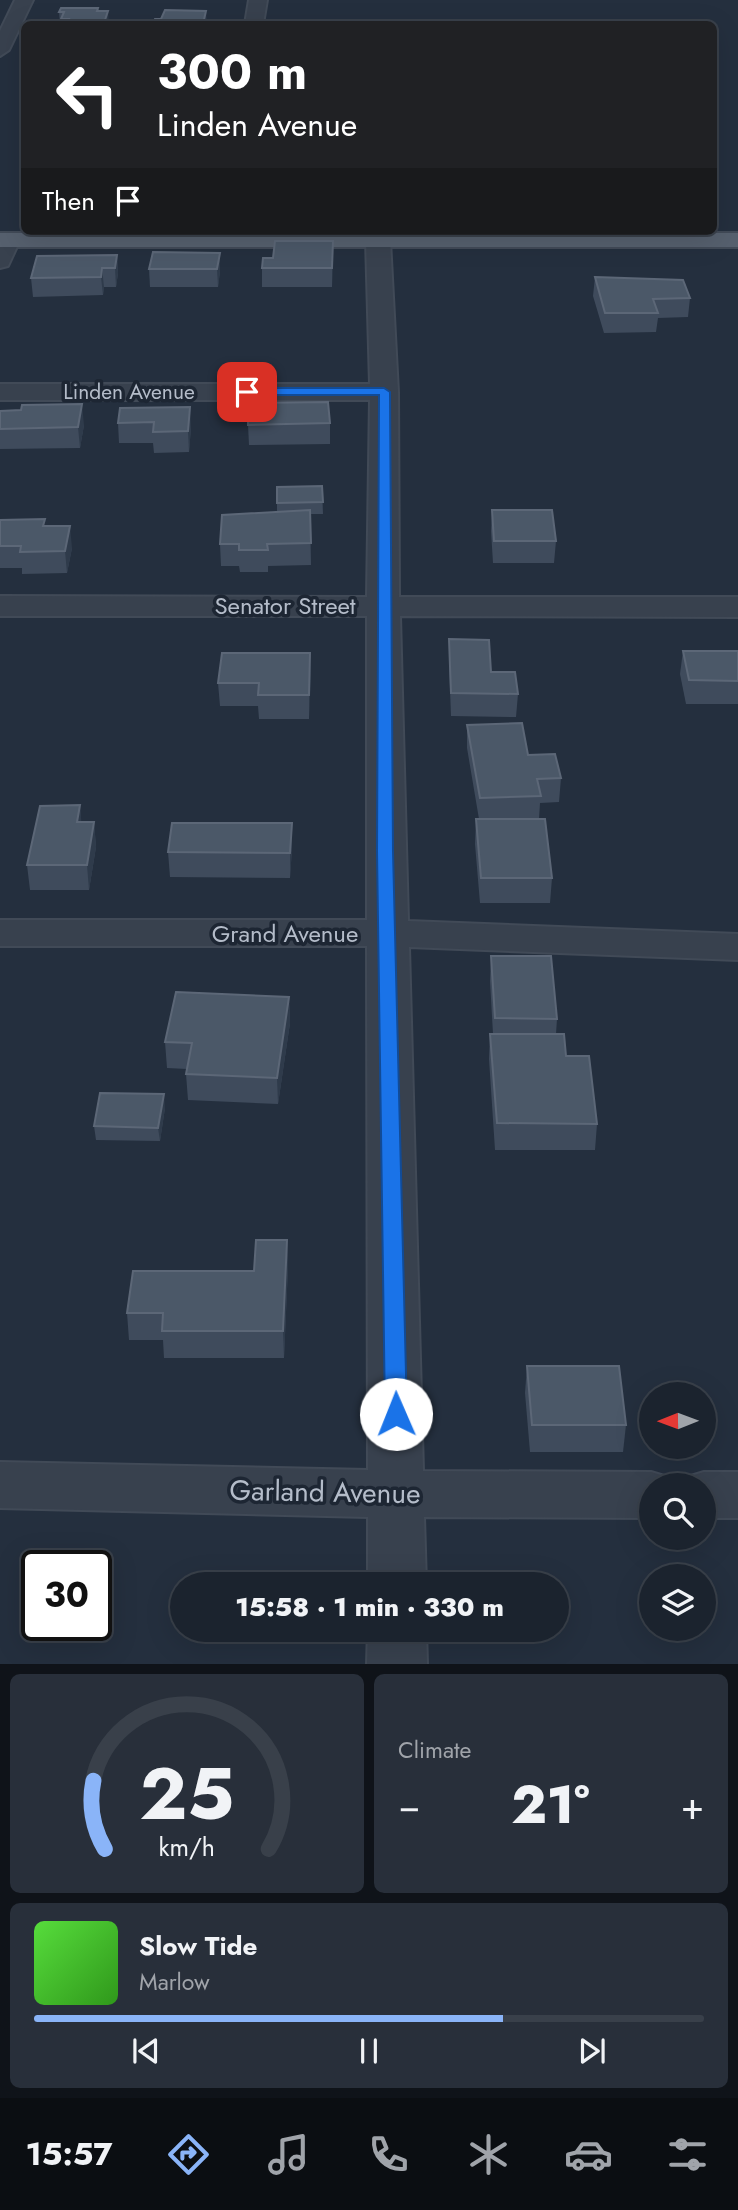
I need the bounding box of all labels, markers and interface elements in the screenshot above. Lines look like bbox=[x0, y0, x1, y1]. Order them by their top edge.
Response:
text: 300 m bbox=[157, 37, 307, 107]
icon: left bbox=[42, 49, 133, 140]
text: Linden Avenue bbox=[157, 102, 357, 148]
text: Then bbox=[42, 182, 95, 220]
icon: arrive bbox=[109, 182, 147, 220]
pin bbox=[217, 362, 277, 422]
icon: arrive bbox=[228, 373, 266, 411]
street label: Linden Avenue bbox=[63, 377, 195, 407]
street label: Senator Street bbox=[214, 588, 356, 623]
street label: Grand Avenue bbox=[212, 916, 358, 951]
position arrow bbox=[359, 1377, 433, 1451]
north arrow bbox=[639, 1382, 716, 1460]
map controls bbox=[639, 1382, 716, 1641]
street label: Garland Avenue bbox=[229, 1470, 421, 1514]
button: search bbox=[639, 1473, 716, 1550]
speed limit sign: 30 bbox=[21, 1550, 112, 1641]
button: layers bbox=[639, 1564, 716, 1641]
text: 15:58 · 1 min · 330 m bbox=[235, 1588, 504, 1626]
text: Climate bbox=[398, 1733, 471, 1767]
text: 25 bbox=[140, 1742, 234, 1847]
text: 21° bbox=[511, 1767, 590, 1843]
text: − bbox=[398, 1778, 420, 1833]
text: + bbox=[681, 1778, 704, 1833]
text: km/h bbox=[159, 1829, 215, 1865]
text: Slow Tide bbox=[139, 1927, 258, 1965]
text: Marlow bbox=[139, 1965, 210, 1999]
icon: previous bbox=[127, 2032, 165, 2070]
icon: pause bbox=[350, 2032, 388, 2070]
icon: next bbox=[573, 2032, 611, 2070]
icon: directions bbox=[164, 2130, 213, 2179]
icon: music bbox=[264, 2130, 313, 2179]
icon: phone bbox=[364, 2130, 413, 2179]
icon: climate bbox=[464, 2130, 513, 2179]
icon: car bbox=[564, 2130, 613, 2179]
icon: filters bbox=[663, 2130, 712, 2179]
text: 15:57 bbox=[25, 2131, 113, 2177]

